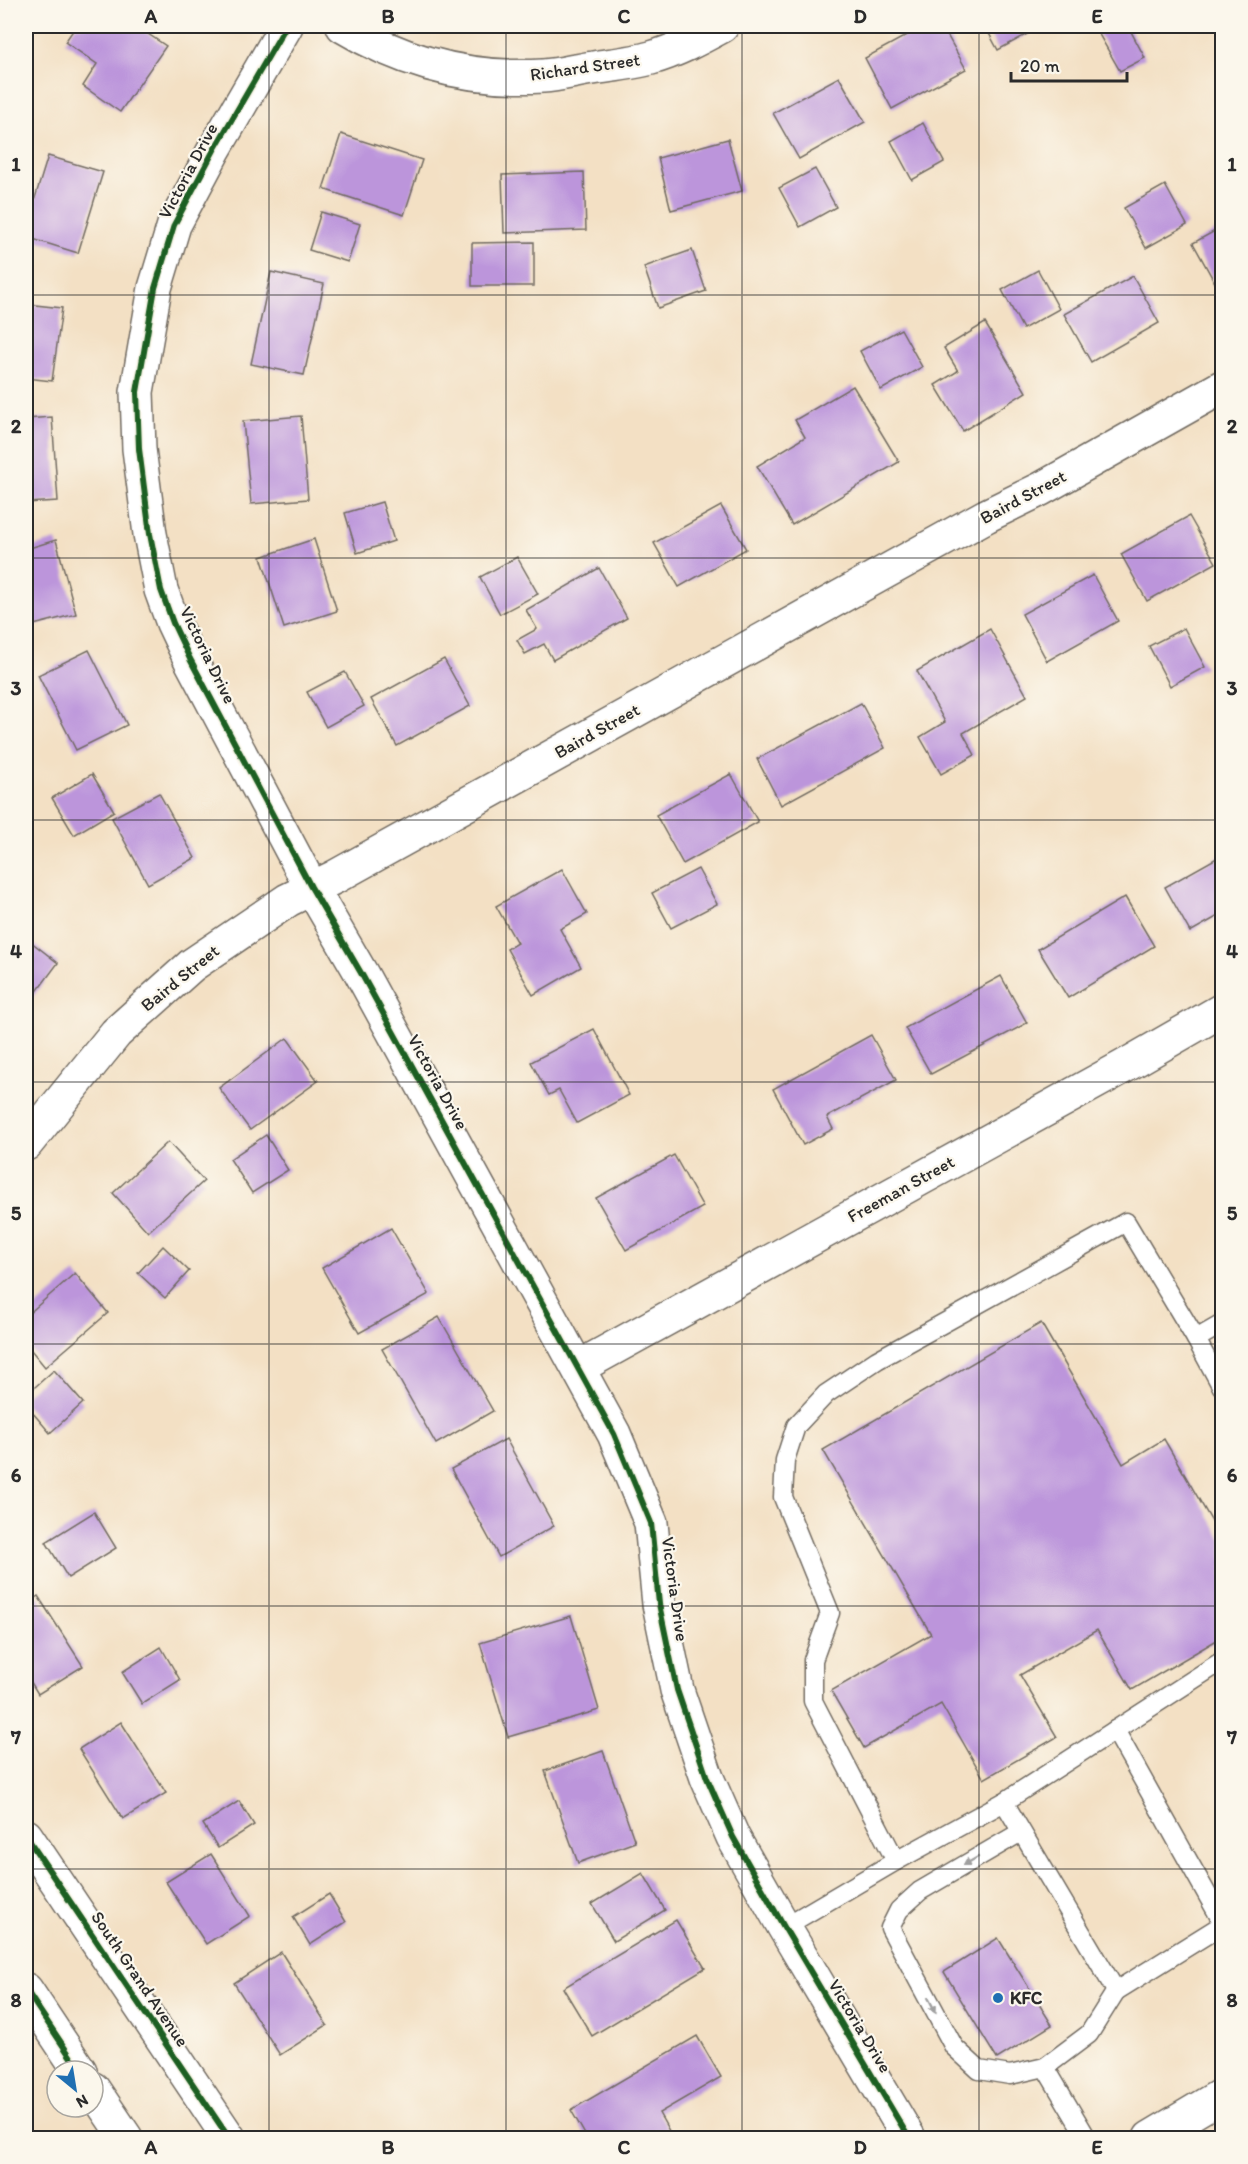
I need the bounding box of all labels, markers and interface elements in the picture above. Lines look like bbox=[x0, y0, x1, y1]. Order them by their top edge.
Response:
text: A bbox=[144, 4, 158, 28]
text: B bbox=[382, 4, 395, 28]
text: C bbox=[618, 4, 631, 28]
text: D bbox=[853, 4, 867, 28]
text: E bbox=[1091, 4, 1103, 28]
scale bar bbox=[1011, 45, 1126, 83]
street label: Richard Street bbox=[529, 48, 642, 86]
text: 20 m bbox=[1020, 55, 1060, 77]
street label: Victoria Drive bbox=[154, 119, 222, 223]
text: 1 bbox=[11, 152, 21, 176]
text: 1 bbox=[1227, 152, 1237, 176]
text: 2 bbox=[11, 414, 22, 438]
text: 2 bbox=[1227, 414, 1238, 438]
street label: Baird Street bbox=[976, 465, 1070, 529]
street label: Victoria Drive bbox=[175, 603, 241, 707]
text: 3 bbox=[11, 676, 22, 700]
text: 3 bbox=[1227, 676, 1238, 700]
street label: Baird Street bbox=[550, 698, 644, 763]
text: 4 bbox=[10, 939, 22, 963]
text: 4 bbox=[1226, 939, 1238, 963]
street label: Baird Street bbox=[136, 940, 224, 1016]
street label: Victoria Drive bbox=[403, 1031, 473, 1133]
street label: Freeman Street bbox=[844, 1150, 959, 1227]
text: 5 bbox=[11, 1201, 22, 1225]
text: 5 bbox=[1227, 1201, 1238, 1225]
text: 6 bbox=[11, 1463, 22, 1487]
text: 6 bbox=[1227, 1463, 1238, 1487]
street label: Victoria Drive bbox=[657, 1535, 693, 1643]
text: 7 bbox=[10, 1725, 21, 1749]
text: 7 bbox=[1226, 1725, 1237, 1749]
one-way arrow bbox=[962, 1856, 979, 1866]
street label: South Grand Avenue bbox=[86, 1907, 194, 2051]
street label: Victoria Drive bbox=[823, 1975, 897, 2077]
place label: KFC bbox=[1010, 1987, 1043, 2009]
text: 8 bbox=[11, 1988, 22, 2012]
text: 8 bbox=[1227, 1988, 1238, 2012]
marker: KFC bbox=[991, 1991, 1005, 2005]
one-way arrow bbox=[927, 1997, 937, 2014]
north arrow bbox=[45, 2059, 105, 2119]
text: N bbox=[73, 2091, 92, 2112]
text: A bbox=[144, 2135, 158, 2159]
text: B bbox=[382, 2135, 395, 2159]
text: C bbox=[618, 2135, 631, 2159]
text: D bbox=[853, 2135, 867, 2159]
text: E bbox=[1091, 2135, 1103, 2159]

